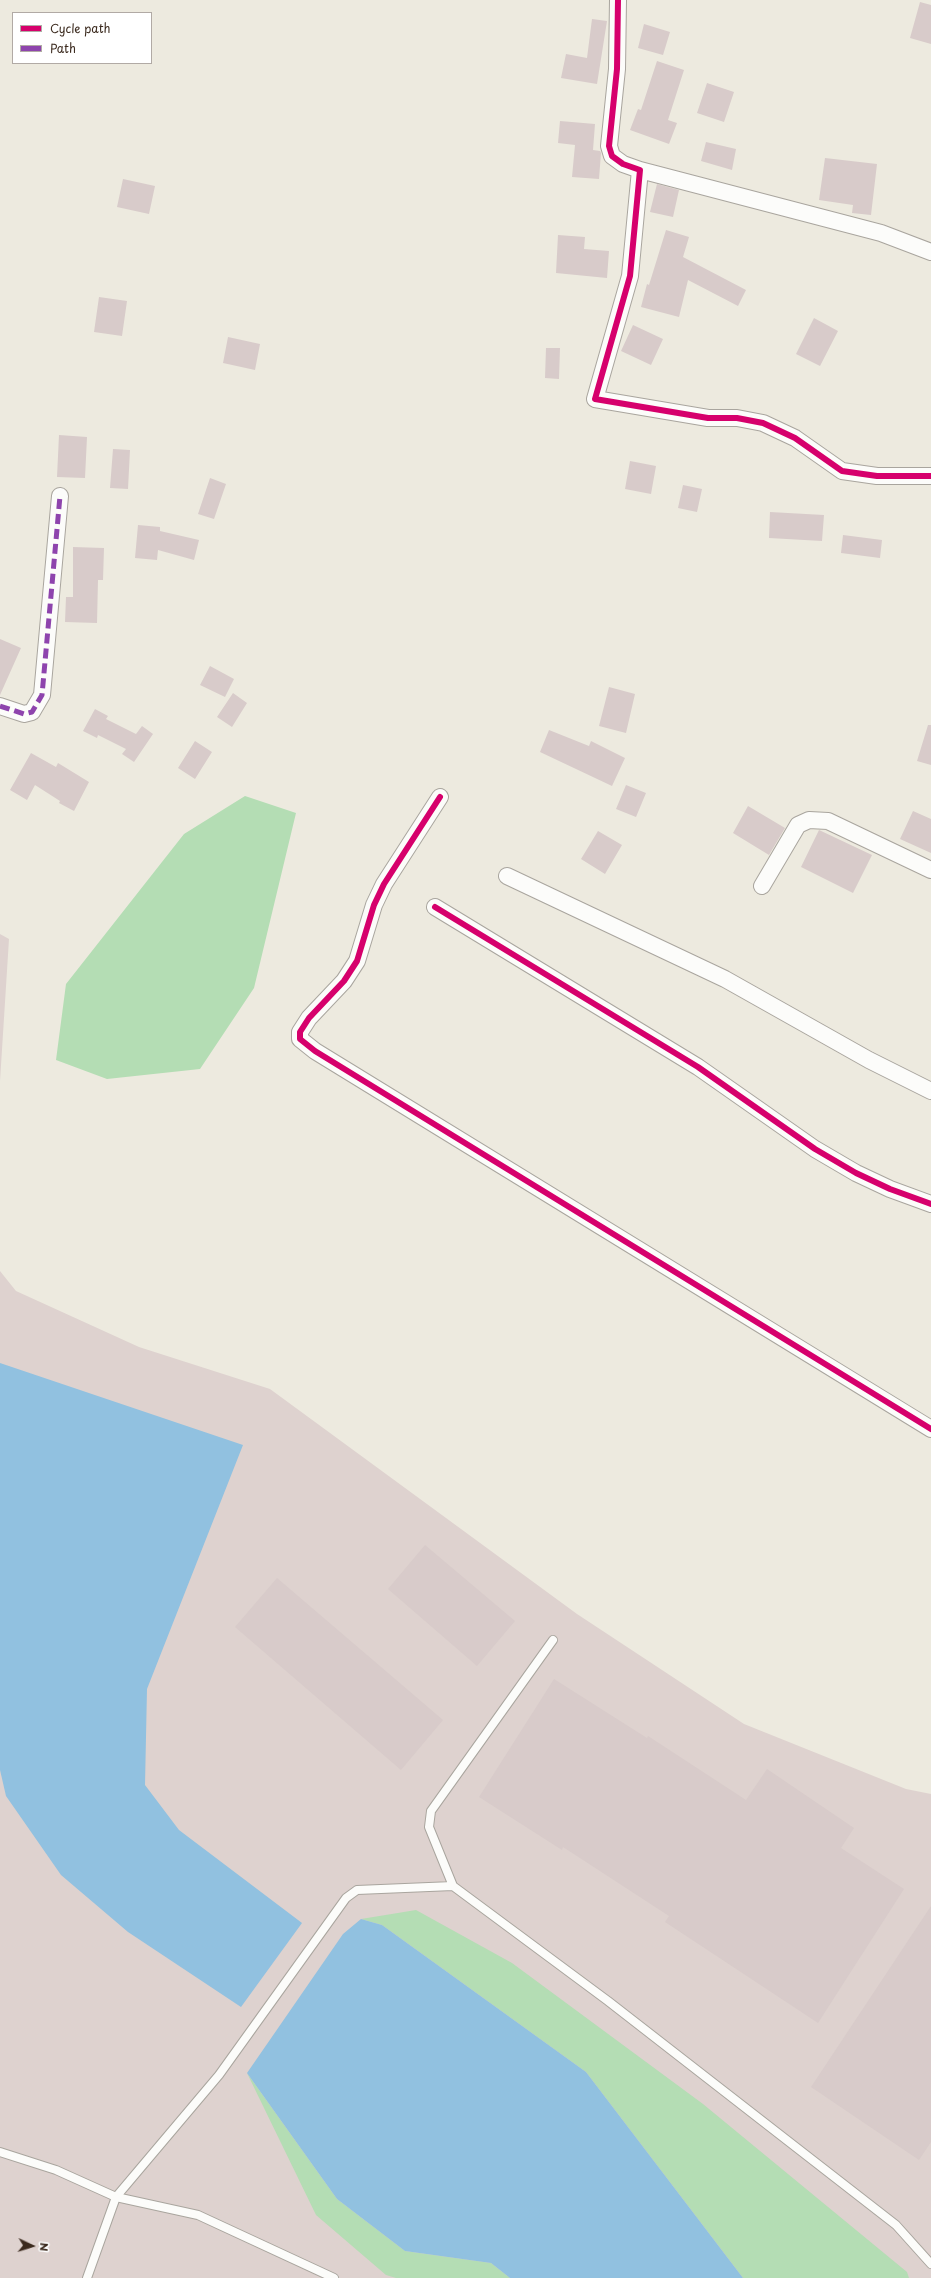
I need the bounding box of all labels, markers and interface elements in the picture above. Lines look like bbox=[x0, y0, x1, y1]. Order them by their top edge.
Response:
legend bbox=[12, 12, 152, 64]
text: Cycle path bbox=[50, 19, 111, 37]
text: Path bbox=[50, 39, 76, 57]
north arrow bbox=[12, 2226, 52, 2266]
text: N bbox=[36, 2242, 53, 2252]

